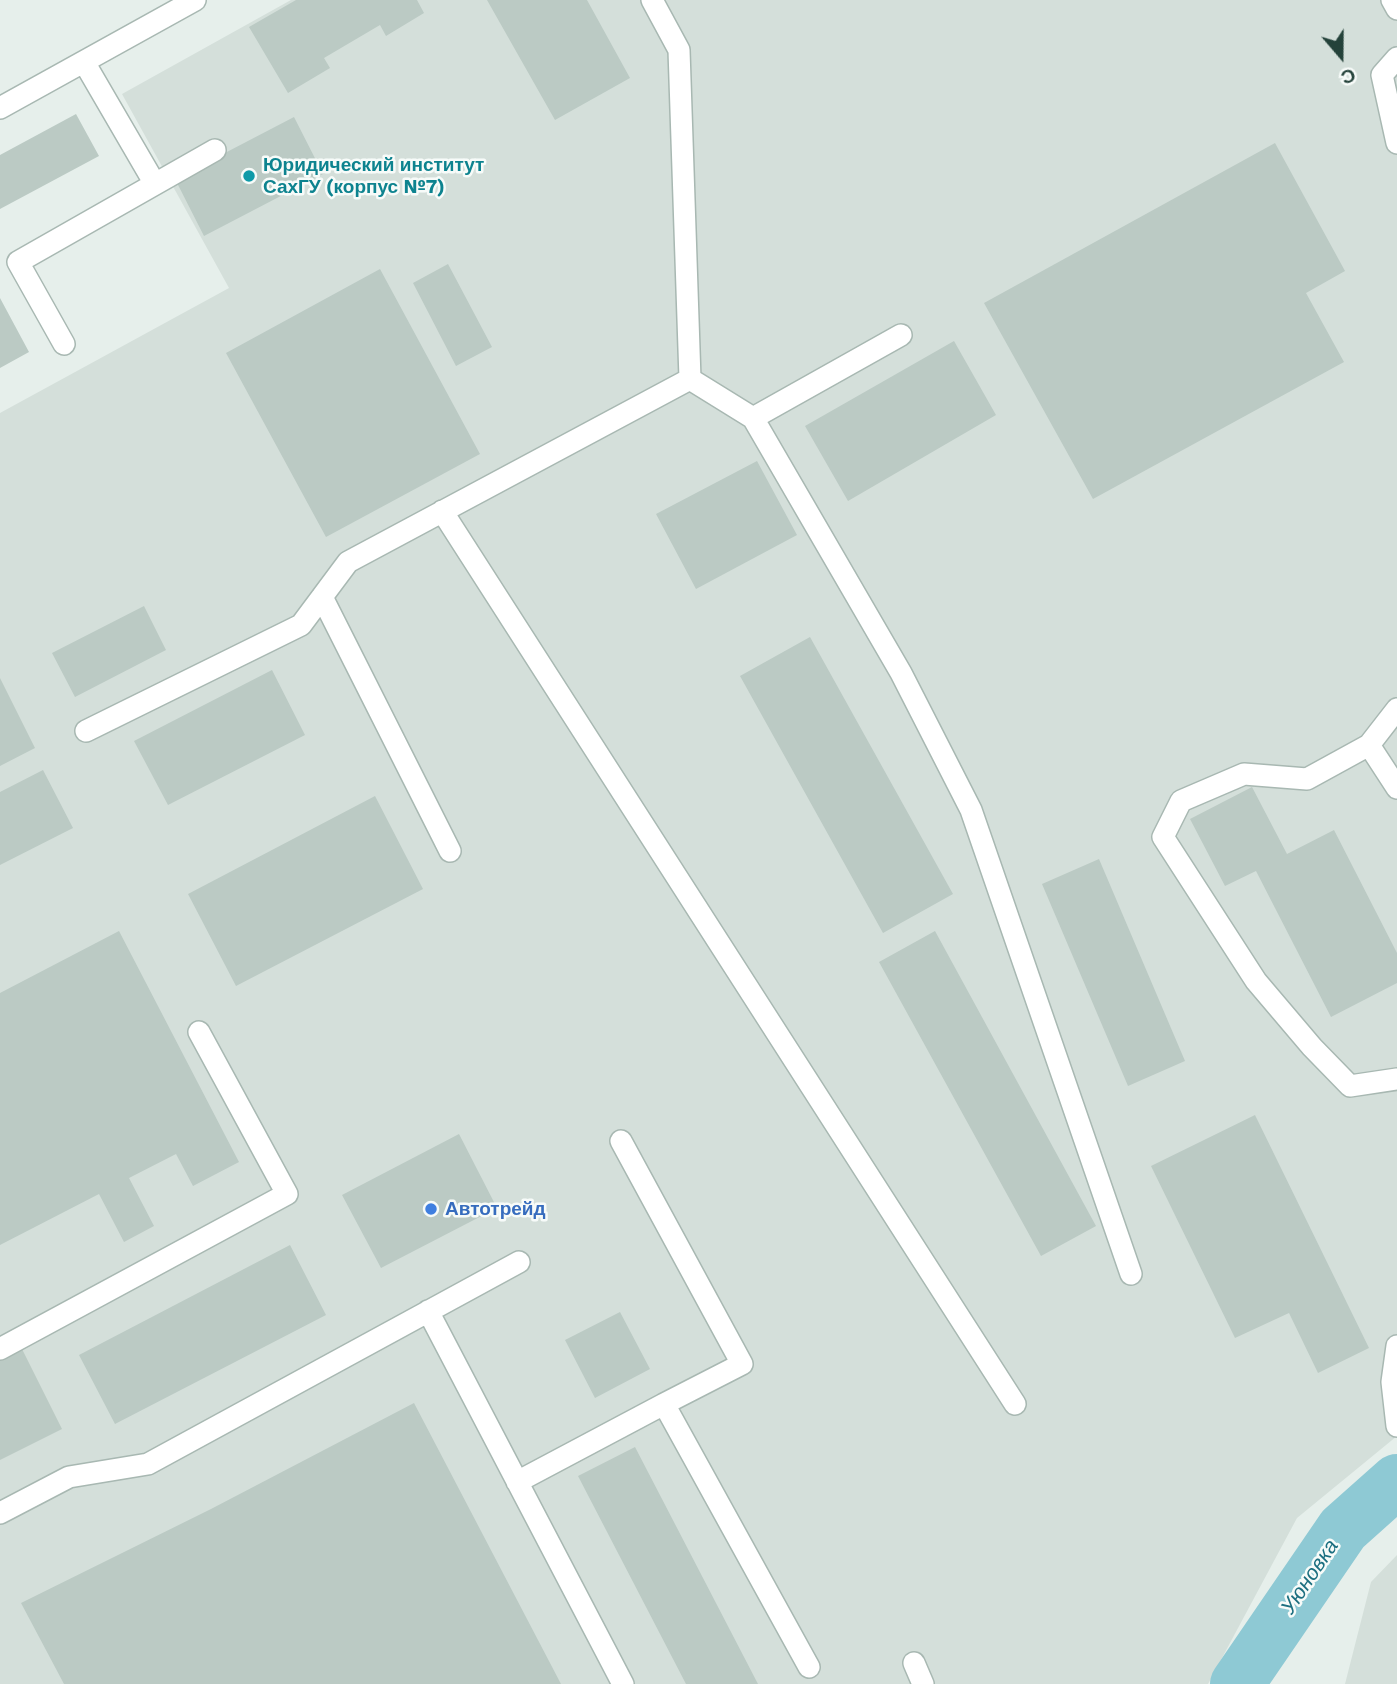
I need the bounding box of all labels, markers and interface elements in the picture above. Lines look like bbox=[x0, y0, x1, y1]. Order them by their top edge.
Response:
north arrow bbox=[1306, 21, 1376, 91]
text: С bbox=[1338, 63, 1359, 89]
place label: Юридический институт СахГУ (корпус №7) bbox=[263, 154, 484, 198]
marker: Юридический институт СахГУ (корпус №7) bbox=[241, 168, 257, 184]
place label: Автотрейд bbox=[445, 1198, 546, 1220]
marker: Автотрейд bbox=[423, 1201, 439, 1217]
water label: Уюновка bbox=[1276, 1535, 1344, 1619]

